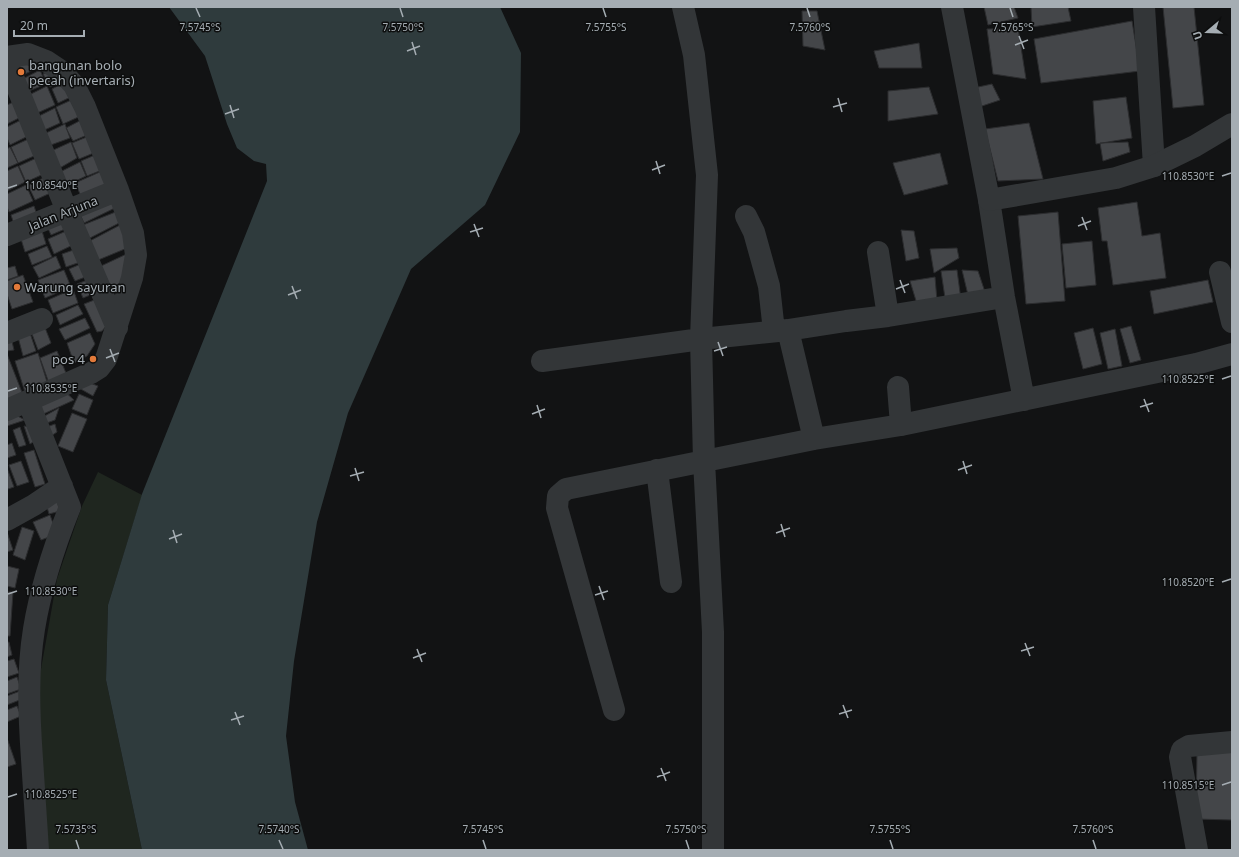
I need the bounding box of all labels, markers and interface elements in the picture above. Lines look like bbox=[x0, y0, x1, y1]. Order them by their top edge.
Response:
scale bar bbox=[14, 12, 84, 38]
north arrow bbox=[1187, 12, 1227, 52]
text: 20 m bbox=[20, 17, 48, 34]
text: 7.5745°S bbox=[179, 20, 221, 34]
text: 7.5750°S bbox=[382, 20, 424, 34]
text: 7.5755°S bbox=[585, 20, 627, 34]
text: 7.5760°S bbox=[789, 20, 831, 34]
text: 7.5765°S bbox=[992, 20, 1034, 34]
text: U bbox=[1189, 29, 1206, 42]
place label: bangunan bolo pecah (invertaris) bbox=[29, 56, 135, 89]
marker: bangunan bolo pecah (invertaris) bbox=[16, 67, 26, 77]
text: 110.8530°E bbox=[1162, 169, 1214, 183]
text: 110.8540°E bbox=[25, 178, 77, 192]
street label: Jalan Arjuna bbox=[24, 191, 100, 236]
place label: Warung sayuran bbox=[25, 278, 126, 296]
marker: Warung sayuran bbox=[12, 282, 22, 292]
place label: pos 4 bbox=[52, 350, 86, 368]
marker: pos 4 bbox=[88, 354, 98, 364]
text: 110.8525°E bbox=[1162, 372, 1214, 386]
text: 110.8535°E bbox=[25, 381, 77, 395]
text: 110.8520°E bbox=[1162, 575, 1214, 589]
text: 110.8530°E bbox=[25, 584, 77, 598]
text: 110.8515°E bbox=[1162, 778, 1214, 792]
text: 110.8525°E bbox=[25, 787, 77, 801]
text: 7.5735°S bbox=[55, 822, 97, 836]
text: 7.5740°S bbox=[258, 822, 300, 836]
text: 7.5745°S bbox=[462, 822, 504, 836]
text: 7.5750°S bbox=[665, 822, 707, 836]
text: 7.5755°S bbox=[869, 822, 911, 836]
text: 7.5760°S bbox=[1072, 822, 1114, 836]

